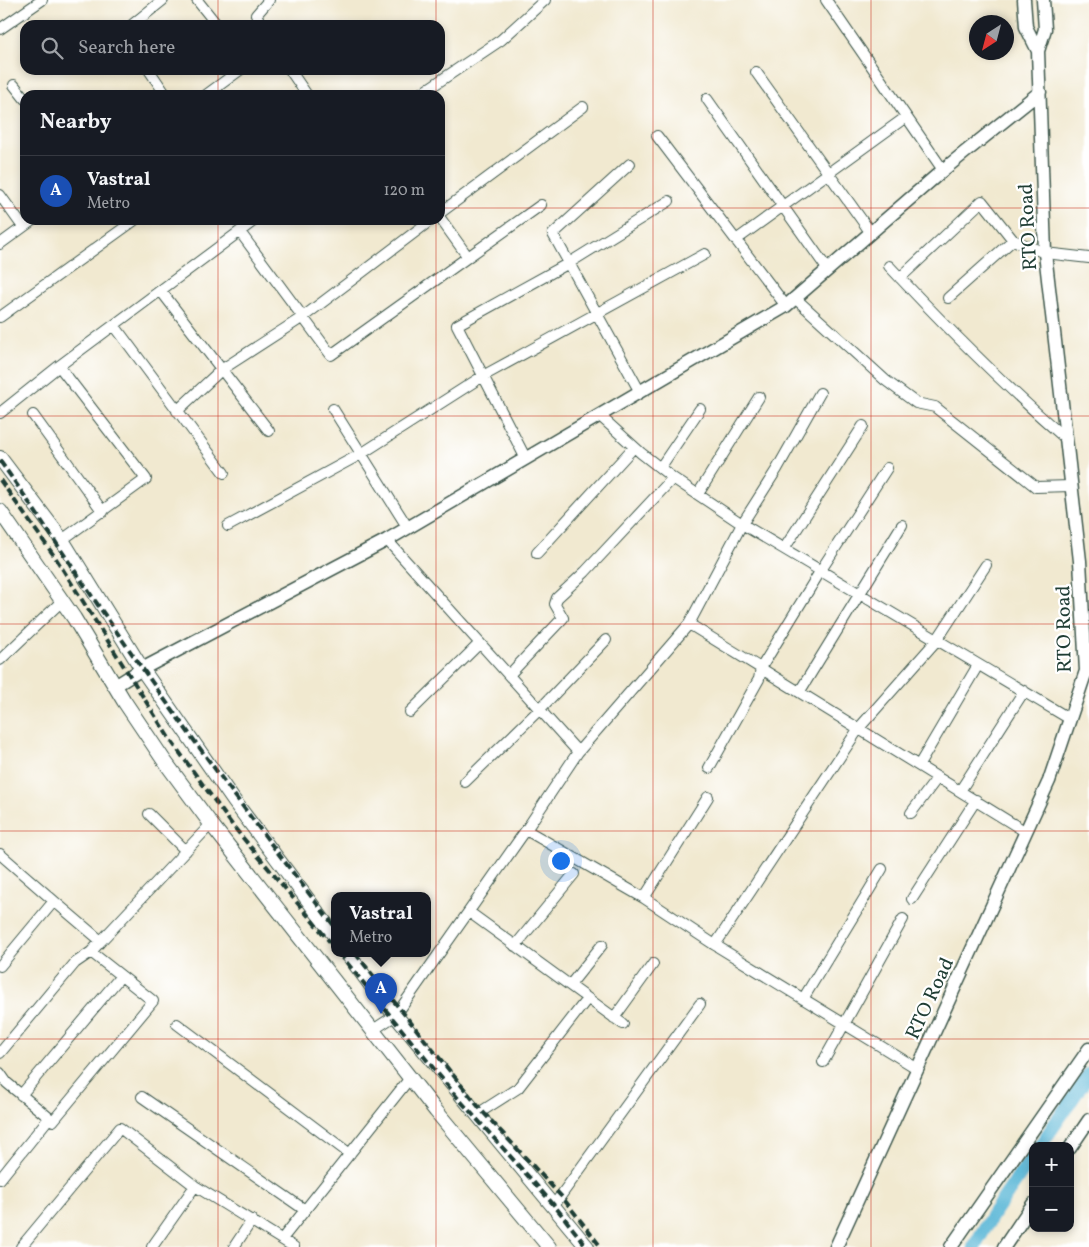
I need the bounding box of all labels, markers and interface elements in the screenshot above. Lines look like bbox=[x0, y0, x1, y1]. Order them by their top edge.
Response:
north arrow bbox=[969, 15, 1014, 60]
search box bbox=[20, 20, 445, 75]
icon: search bbox=[38, 34, 66, 62]
text: Search here bbox=[78, 35, 175, 61]
text: Nearby bbox=[40, 108, 111, 137]
text: Vastral bbox=[87, 167, 150, 193]
text: A bbox=[50, 180, 62, 202]
text: 120 m bbox=[383, 180, 425, 202]
street label: RTO Road bbox=[1013, 182, 1045, 271]
text: Metro bbox=[87, 193, 130, 215]
street label: RTO Road bbox=[1050, 585, 1080, 673]
your location bbox=[548, 848, 574, 874]
popup bbox=[331, 892, 431, 957]
text: Vastral bbox=[349, 901, 413, 927]
text: Metro bbox=[349, 927, 392, 949]
street label: RTO Road bbox=[900, 953, 962, 1044]
pin: A bbox=[365, 973, 397, 1014]
map controls bbox=[1029, 1142, 1074, 1232]
button: + bbox=[1029, 1142, 1074, 1187]
button: − bbox=[1029, 1187, 1074, 1232]

